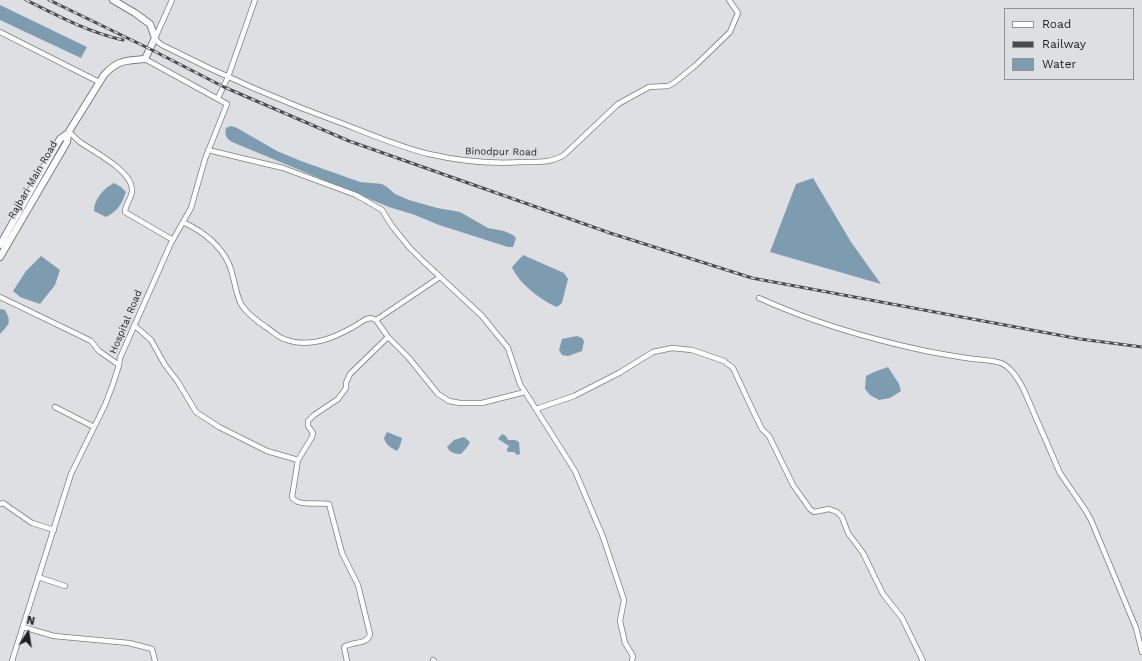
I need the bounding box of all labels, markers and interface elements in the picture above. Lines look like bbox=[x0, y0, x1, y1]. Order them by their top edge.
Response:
legend bbox=[1004, 8, 1134, 80]
text: Road bbox=[1042, 17, 1071, 31]
text: Railway bbox=[1042, 37, 1086, 51]
text: Water bbox=[1042, 57, 1076, 71]
street label: Rajbari Main Road bbox=[6, 139, 60, 221]
street label: Binodpur Road bbox=[465, 145, 537, 159]
street label: Hospital Road bbox=[107, 288, 145, 356]
north arrow bbox=[8, 613, 48, 653]
text: N bbox=[25, 614, 36, 628]

